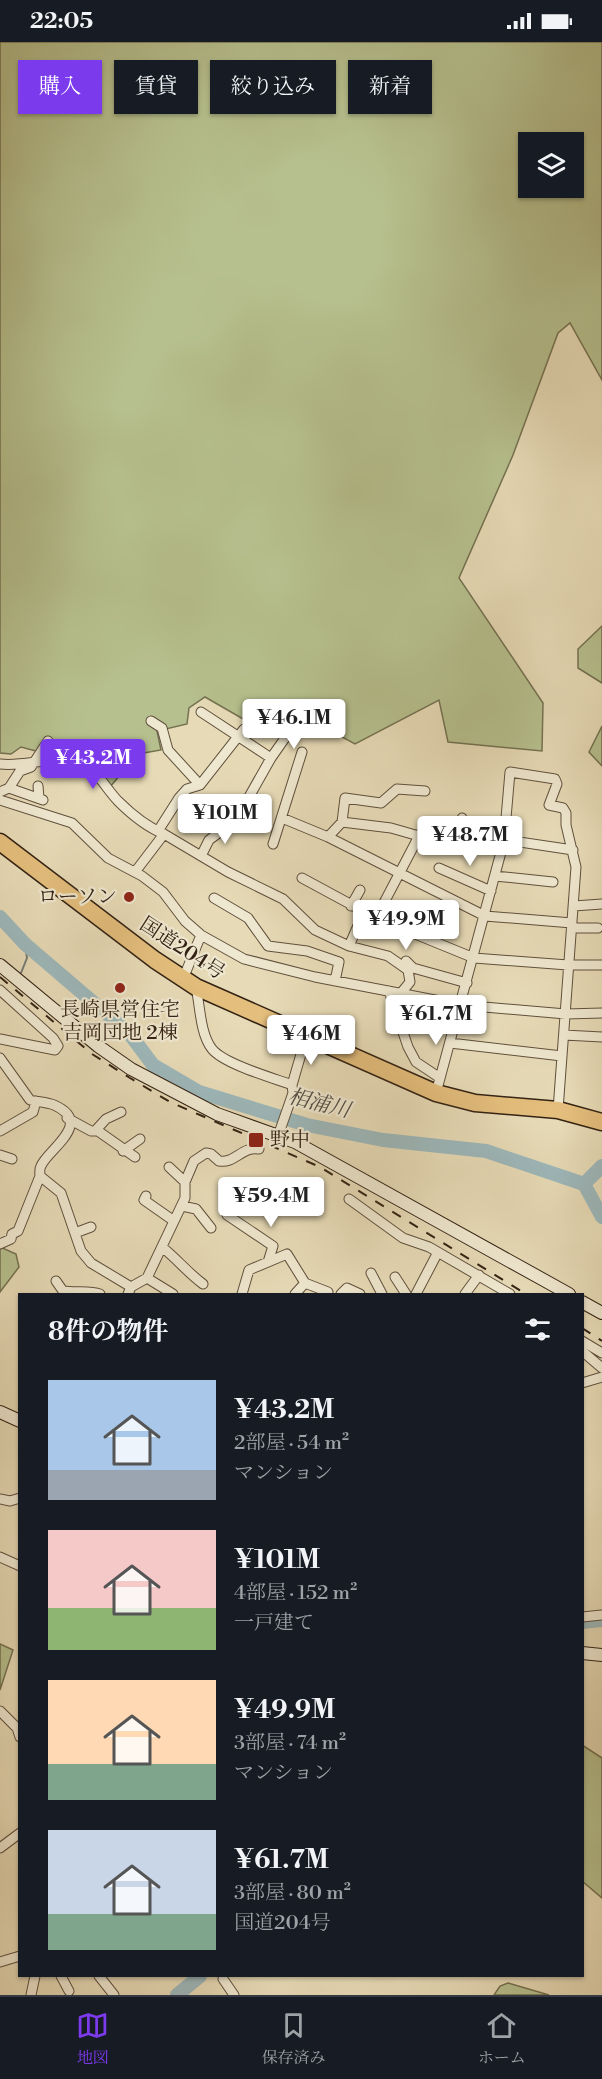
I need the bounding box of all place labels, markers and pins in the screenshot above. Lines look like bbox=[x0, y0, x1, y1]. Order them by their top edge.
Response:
pin: ¥46.1M bbox=[245, 699, 343, 750]
pin: ¥43.2M bbox=[44, 739, 142, 790]
pin: ¥101M bbox=[183, 794, 267, 845]
pin: ¥48.7M bbox=[421, 816, 519, 867]
place label: ローソン bbox=[38, 885, 117, 910]
marker: ローソン bbox=[122, 890, 136, 904]
pin: ¥49.9M bbox=[357, 900, 455, 951]
marker: 長崎県営住宅 吉岡団地 2棟 bbox=[113, 981, 127, 995]
pin: ¥61.7M bbox=[387, 995, 485, 1046]
place label: 長崎県営住宅 吉岡団地 2棟 bbox=[60, 998, 180, 1046]
pin: ¥46M bbox=[275, 1015, 347, 1066]
place label: 野中 bbox=[270, 1128, 310, 1153]
marker: 野中 bbox=[247, 1131, 265, 1149]
pin: ¥59.4M bbox=[222, 1177, 320, 1228]

